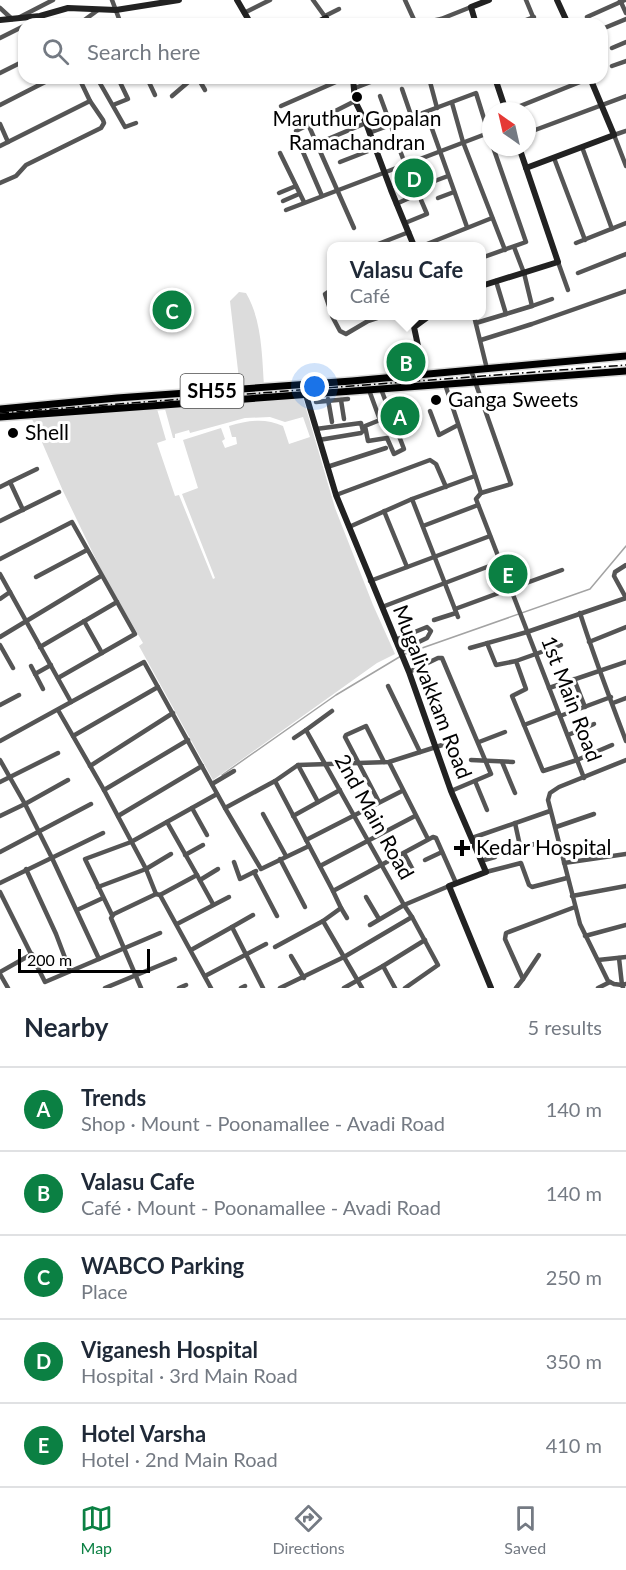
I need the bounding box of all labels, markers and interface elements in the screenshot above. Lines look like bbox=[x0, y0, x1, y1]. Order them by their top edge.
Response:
search box bbox=[18, 18, 608, 84]
icon: search bbox=[39, 35, 72, 68]
text: Search here bbox=[87, 38, 200, 65]
marker: Maruthur Gopalan Ramachandran bbox=[350, 90, 364, 104]
north arrow bbox=[482, 102, 536, 156]
place label: Maruthur Gopalan Ramachandran bbox=[273, 105, 441, 154]
pin: D bbox=[394, 156, 434, 201]
popup bbox=[327, 242, 486, 320]
text: Valasu Cafe bbox=[350, 256, 463, 283]
text: Café bbox=[350, 283, 390, 307]
pin: C bbox=[152, 288, 192, 332]
pin: B bbox=[386, 340, 426, 385]
your location bbox=[300, 372, 329, 401]
road number: SH55 bbox=[180, 374, 244, 408]
place label: Ganga Sweets bbox=[448, 386, 578, 411]
marker: Ganga Sweets bbox=[429, 393, 443, 407]
pin: A bbox=[380, 394, 420, 438]
place label: Shell bbox=[25, 419, 69, 444]
marker: Shell bbox=[6, 426, 20, 440]
pin: E bbox=[488, 552, 528, 596]
street label: Mugalivakkam Road bbox=[389, 601, 478, 782]
street label: 1st Main Road bbox=[537, 632, 608, 765]
street label: 2nd Main Road bbox=[331, 749, 420, 883]
place label: Kedar Hospital bbox=[476, 834, 611, 859]
marker: Kedar Hospital bbox=[453, 839, 471, 857]
scale bar bbox=[18, 946, 150, 974]
text: 200 m bbox=[27, 950, 72, 969]
text: Nearby bbox=[24, 1011, 109, 1043]
text: 5 results bbox=[527, 1015, 602, 1039]
text: Trends bbox=[81, 1084, 146, 1111]
text: A bbox=[37, 1097, 50, 1121]
text: 140 m bbox=[546, 1097, 602, 1121]
text: Shop · Mount - Poonamallee - Avadi Road bbox=[81, 1111, 445, 1135]
text: Valasu Cafe bbox=[81, 1168, 195, 1195]
text: B bbox=[37, 1181, 50, 1205]
text: 140 m bbox=[546, 1181, 602, 1205]
text: Café · Mount - Poonamallee - Avadi Road bbox=[81, 1195, 441, 1219]
text: WABCO Parking bbox=[81, 1252, 244, 1279]
text: C bbox=[37, 1265, 50, 1289]
text: 250 m bbox=[546, 1265, 602, 1289]
text: Place bbox=[81, 1279, 128, 1303]
text: Viganesh Hospital bbox=[81, 1336, 258, 1363]
text: D bbox=[36, 1349, 51, 1373]
text: 350 m bbox=[546, 1349, 602, 1373]
text: Hospital · 3rd Main Road bbox=[81, 1363, 298, 1387]
text: Hotel Varsha bbox=[81, 1420, 206, 1447]
text: E bbox=[38, 1433, 49, 1457]
text: 410 m bbox=[546, 1433, 602, 1457]
text: Hotel · 2nd Main Road bbox=[81, 1447, 278, 1471]
tab: Map bbox=[80, 1502, 113, 1557]
tab: Directions bbox=[272, 1502, 345, 1557]
tab: Saved bbox=[504, 1502, 546, 1557]

